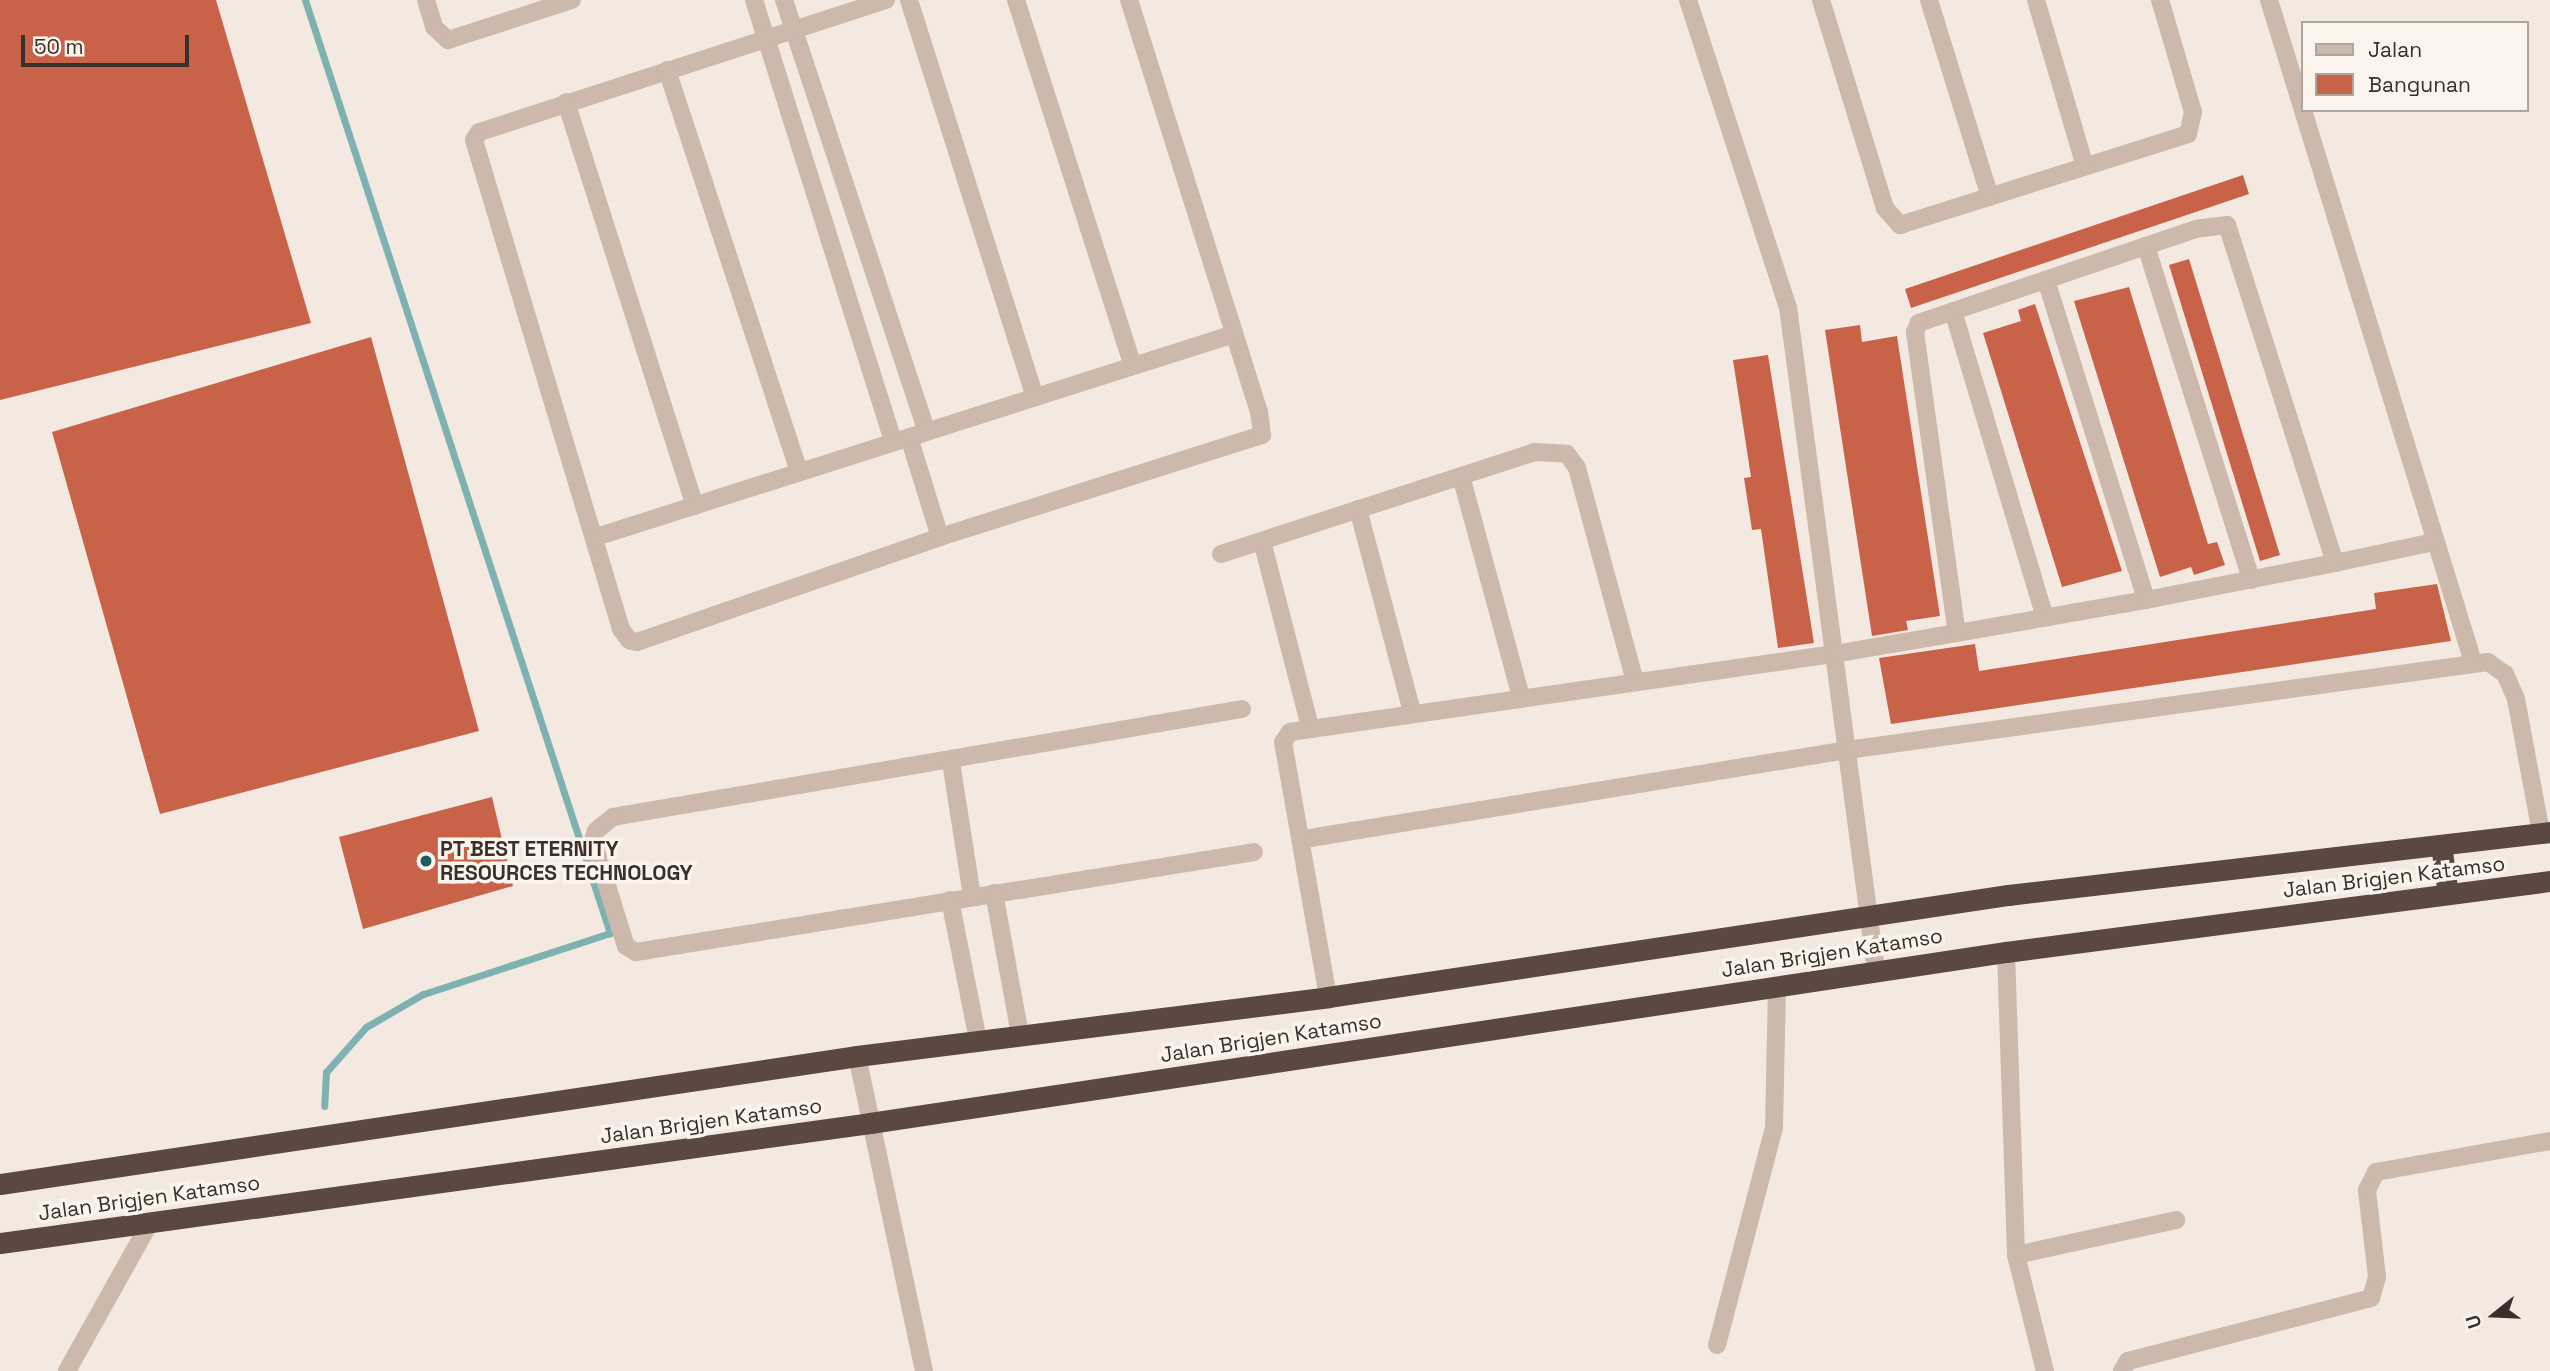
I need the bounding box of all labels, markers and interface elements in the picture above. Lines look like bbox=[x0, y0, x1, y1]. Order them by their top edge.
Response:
scale bar bbox=[24, 21, 192, 65]
legend bbox=[2302, 21, 2529, 112]
text: 50 m bbox=[34, 33, 84, 60]
text: Jalan bbox=[2368, 36, 2422, 63]
text: Bangunan bbox=[2368, 71, 2471, 98]
place label: PT BEST ETERNITY RESOURCES TECHNOLOGY bbox=[440, 836, 693, 886]
street label: Jalan Brigjen Katamso bbox=[2281, 851, 2507, 903]
marker: PT BEST ETERNITY RESOURCES TECHNOLOGY bbox=[418, 853, 434, 869]
street label: Jalan Brigjen Katamso bbox=[1719, 923, 1945, 983]
street label: Jalan Brigjen Katamso bbox=[1158, 1008, 1384, 1068]
street label: Jalan Brigjen Katamso bbox=[598, 1093, 824, 1149]
street label: Jalan Brigjen Katamso bbox=[36, 1170, 262, 1226]
north arrow bbox=[2459, 1280, 2529, 1350]
text: U bbox=[2460, 1312, 2487, 1332]

